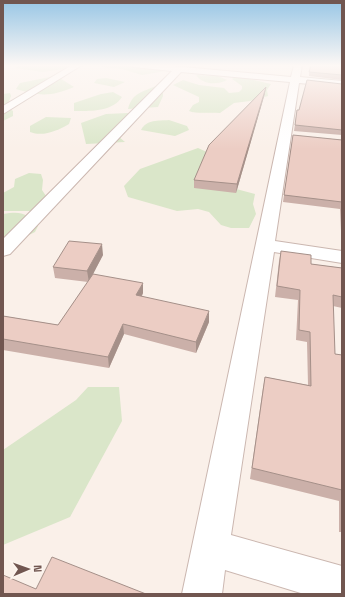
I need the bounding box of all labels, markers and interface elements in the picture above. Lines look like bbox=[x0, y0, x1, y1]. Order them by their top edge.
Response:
north arrow bbox=[8, 549, 48, 589]
text: N bbox=[31, 565, 45, 573]

